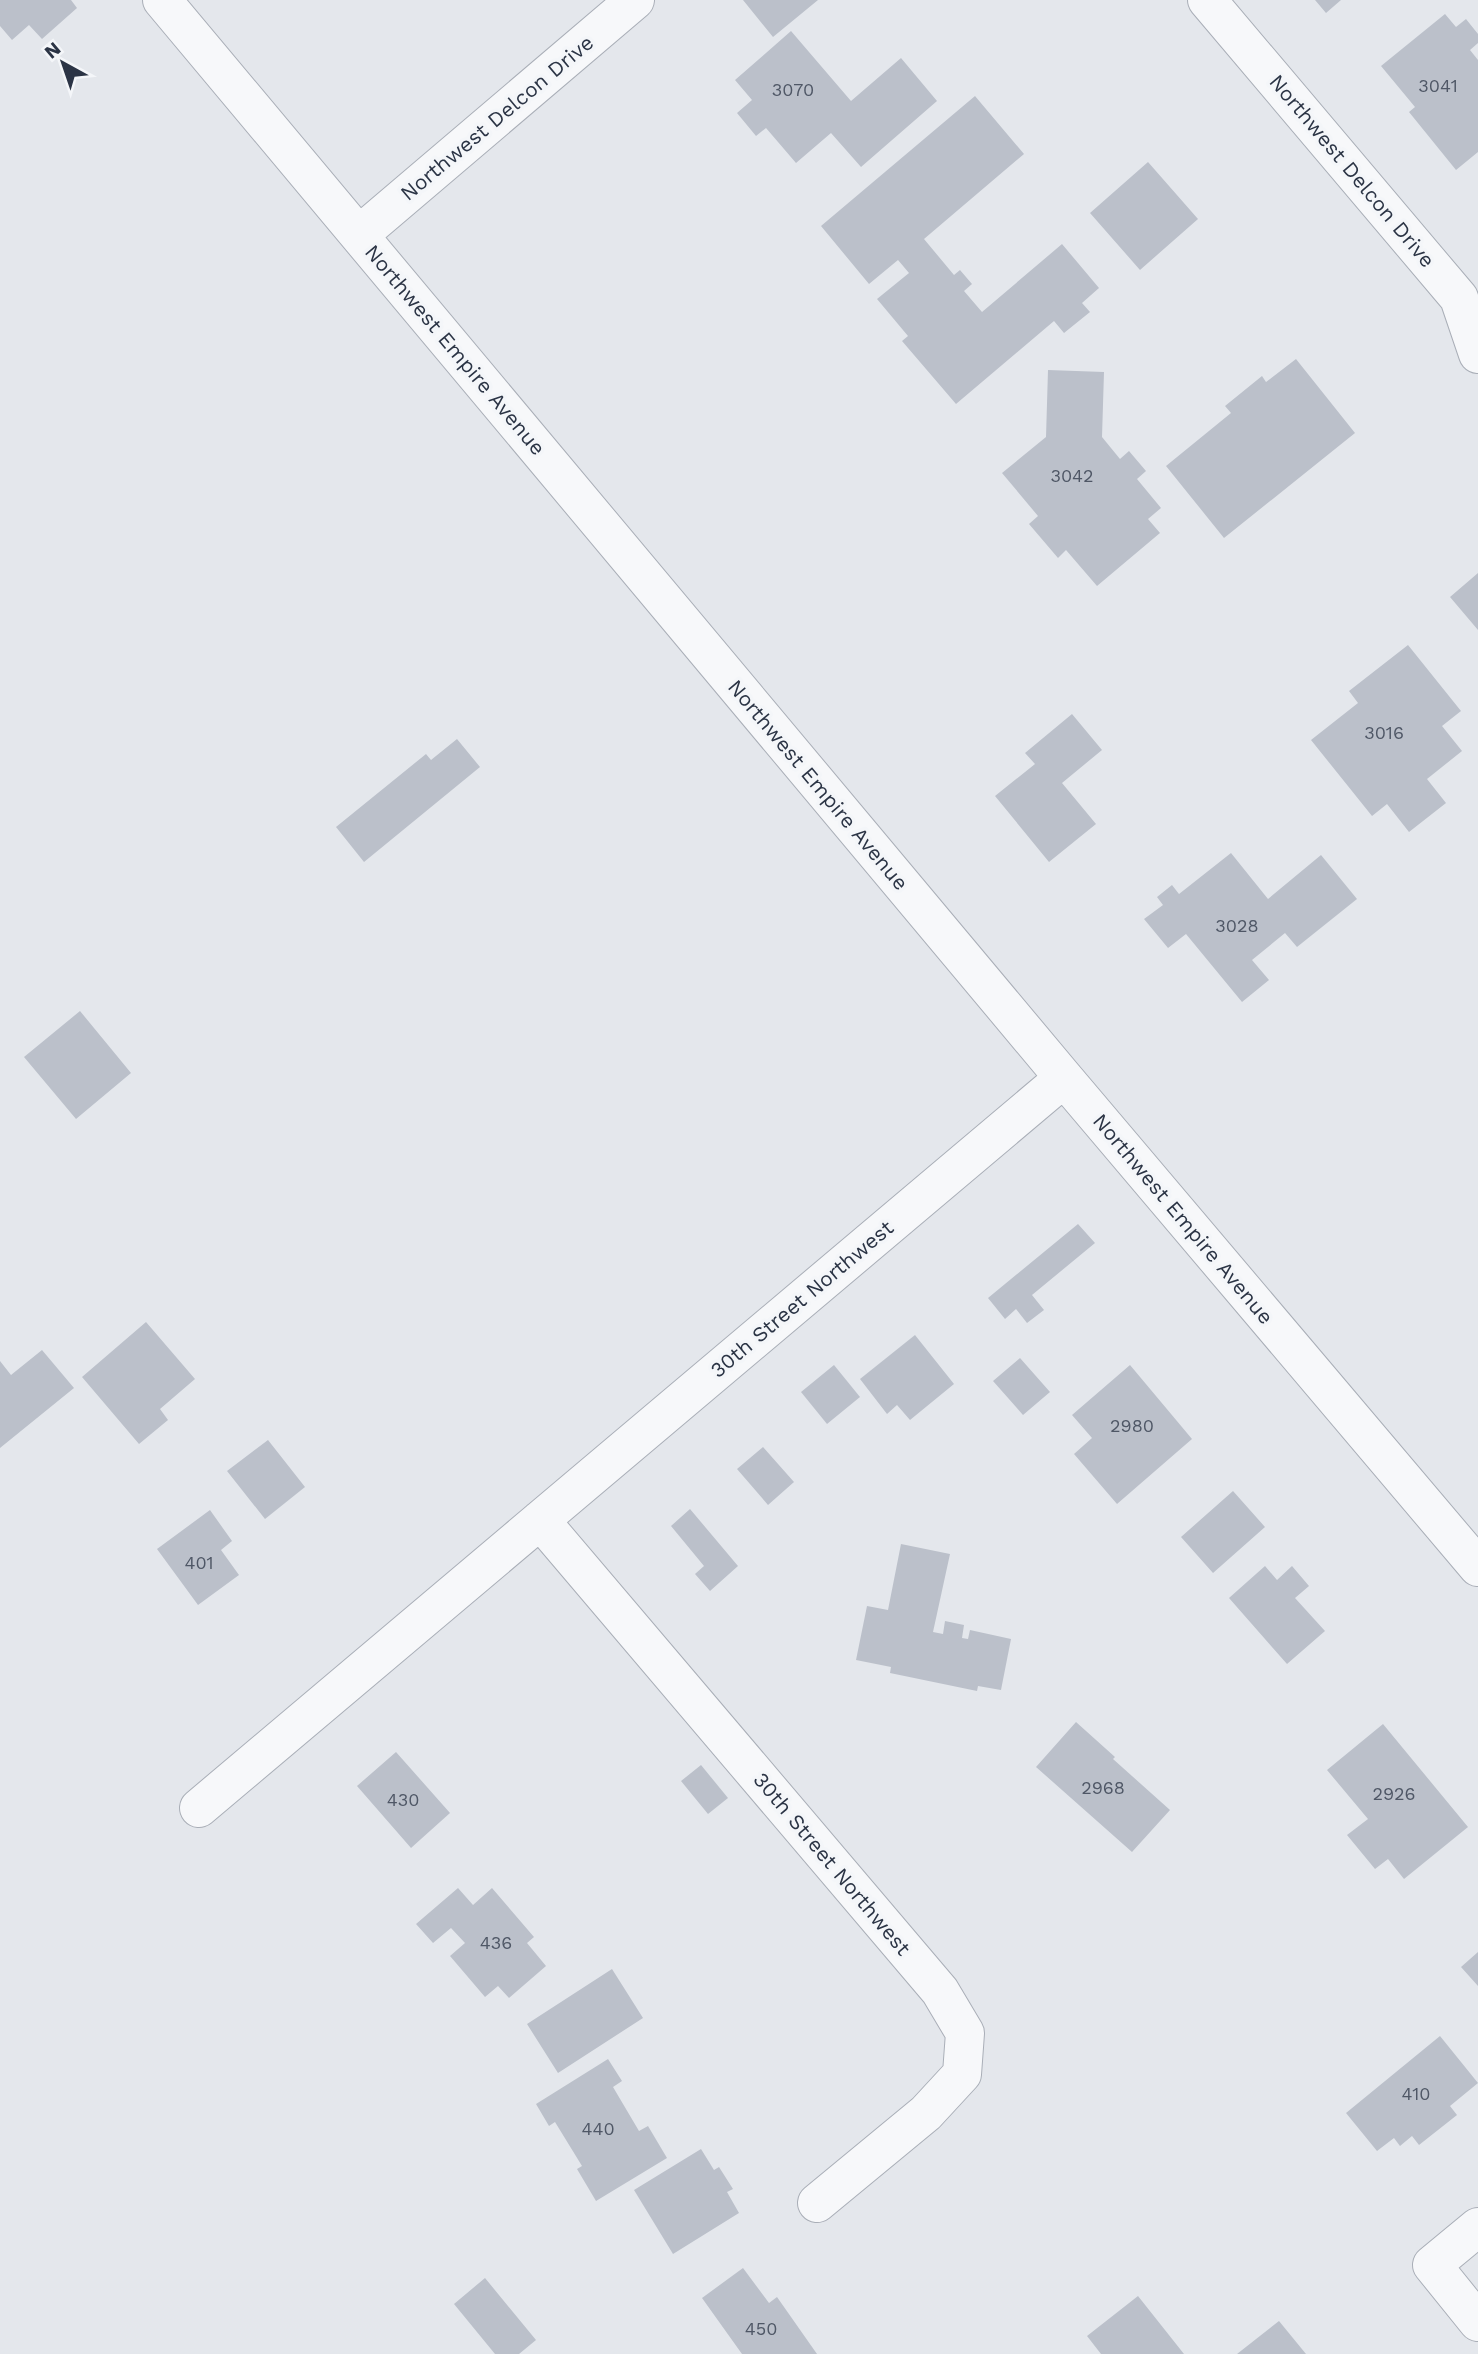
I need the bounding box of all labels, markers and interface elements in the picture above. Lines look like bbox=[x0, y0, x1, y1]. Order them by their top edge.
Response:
north arrow bbox=[28, 28, 98, 98]
street label: Northwest Delcon Drive bbox=[395, 30, 598, 206]
text: N bbox=[40, 37, 65, 64]
street label: Northwest Delcon Drive bbox=[1264, 69, 1440, 272]
house number: 3041 bbox=[1418, 75, 1458, 96]
house number: 3070 bbox=[772, 79, 814, 100]
street label: Northwest Empire Avenue bbox=[360, 239, 551, 460]
house number: 3042 bbox=[1050, 465, 1094, 486]
street label: Northwest Empire Avenue bbox=[723, 674, 914, 895]
house number: 3016 bbox=[1364, 722, 1404, 743]
house number: 3028 bbox=[1215, 915, 1259, 936]
street label: Northwest Empire Avenue bbox=[1088, 1108, 1279, 1329]
street label: 30th Street Northwest bbox=[705, 1215, 898, 1383]
house number: 2980 bbox=[1110, 1415, 1154, 1436]
house number: 401 bbox=[184, 1552, 214, 1573]
street label: 30th Street Northwest bbox=[748, 1767, 916, 1960]
house number: 2968 bbox=[1081, 1777, 1125, 1798]
house number: 2926 bbox=[1372, 1783, 1416, 1804]
house number: 430 bbox=[387, 1789, 419, 1810]
house number: 436 bbox=[480, 1932, 512, 1953]
house number: 410 bbox=[1402, 2083, 1430, 2104]
house number: 440 bbox=[581, 2118, 615, 2139]
house number: 450 bbox=[745, 2318, 777, 2339]

